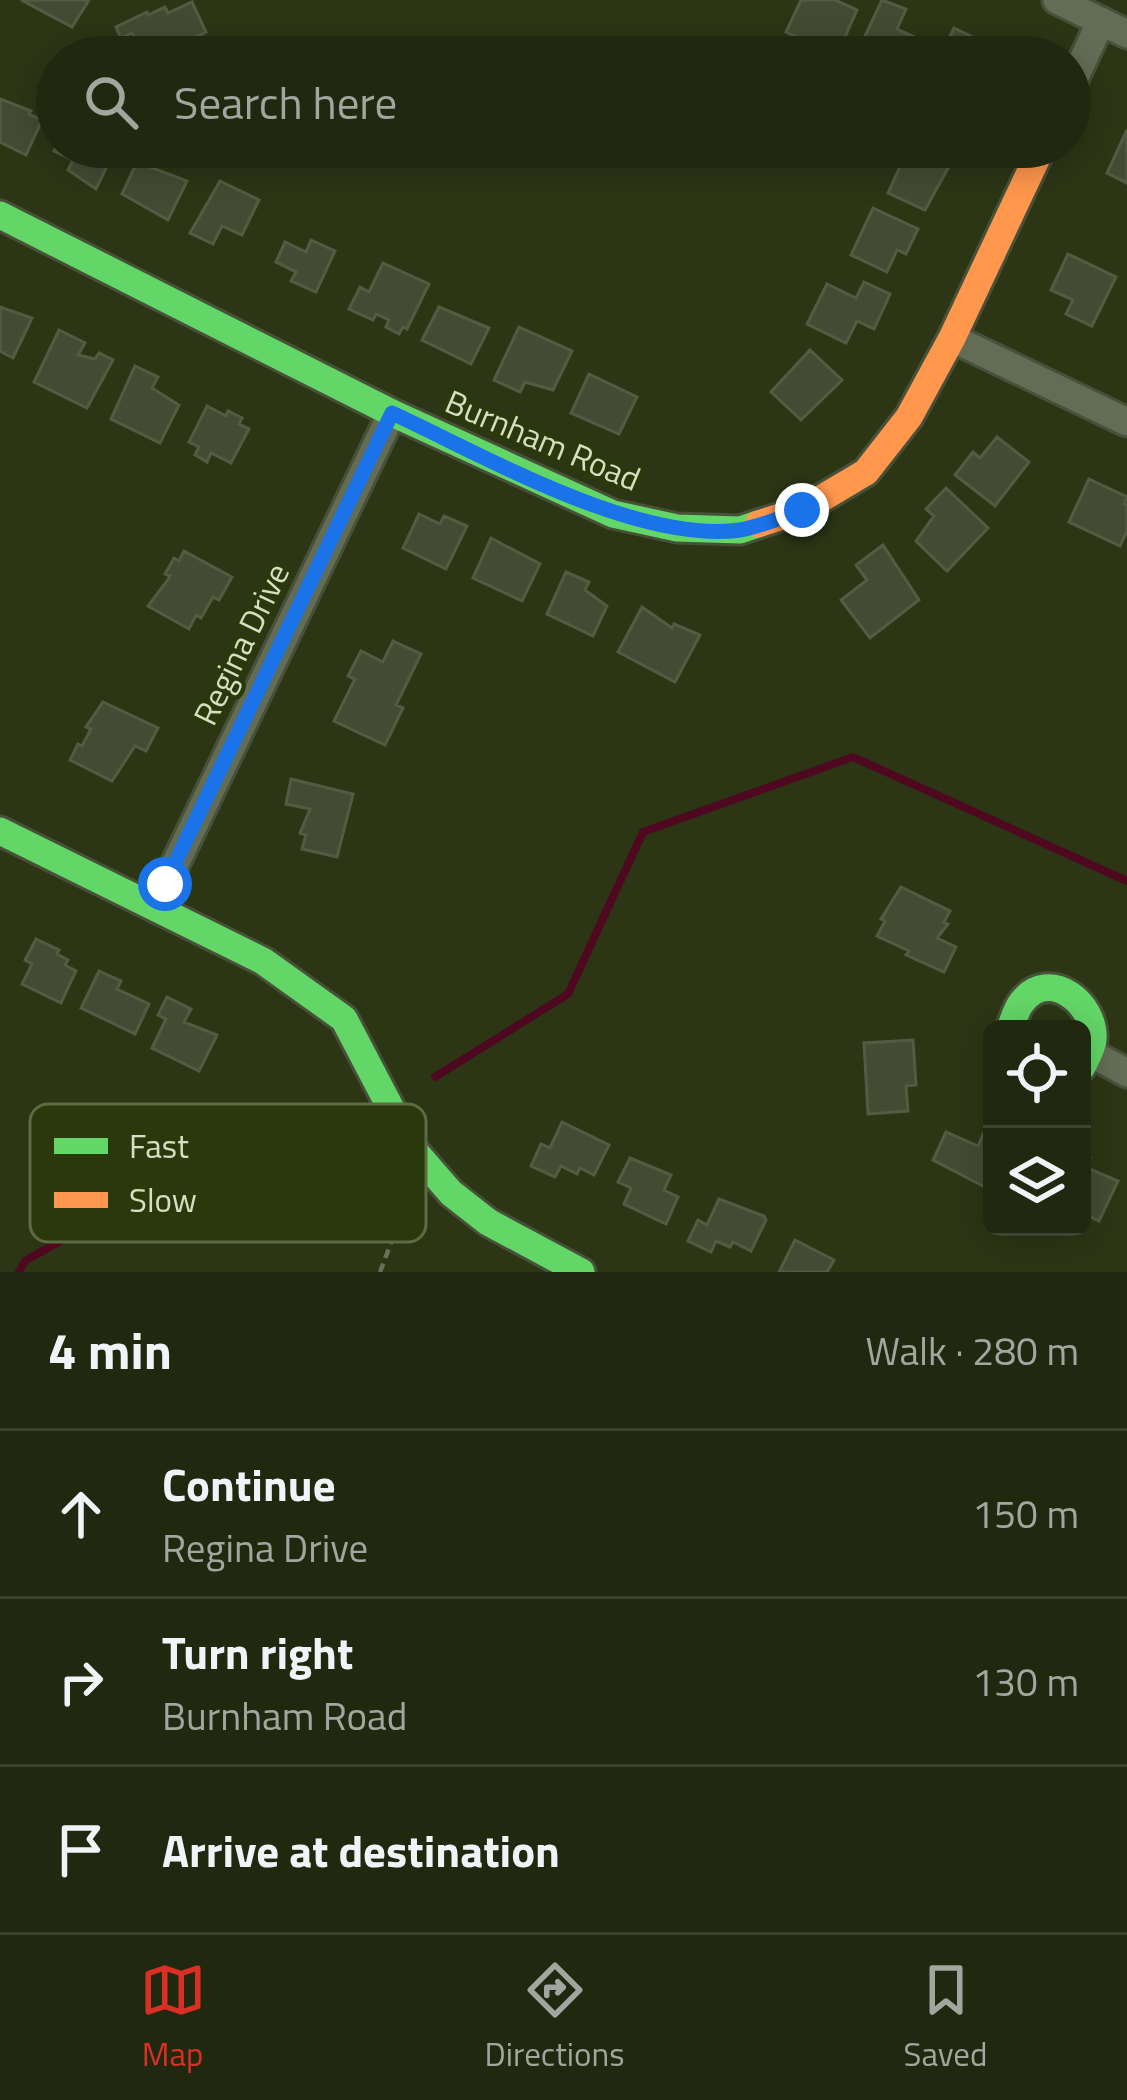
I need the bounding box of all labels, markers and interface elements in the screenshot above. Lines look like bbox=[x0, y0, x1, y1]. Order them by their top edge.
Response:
search box bbox=[36, 36, 1091, 168]
text: Search here bbox=[174, 68, 397, 136]
icon: search bbox=[78, 69, 144, 135]
street label: Burnham Road bbox=[438, 376, 648, 504]
route end bbox=[775, 483, 829, 537]
street label: Regina Drive bbox=[180, 555, 302, 733]
route start bbox=[138, 857, 192, 911]
map controls bbox=[983, 1020, 1091, 1236]
button: locate bbox=[983, 1020, 1091, 1128]
legend bbox=[30, 1104, 426, 1242]
text: Fast bbox=[129, 1121, 189, 1171]
button: layers bbox=[983, 1128, 1091, 1236]
text: Slow bbox=[129, 1175, 197, 1225]
text: 4 min bbox=[48, 1311, 172, 1389]
text: Walk · 280 m bbox=[865, 1321, 1079, 1380]
text: Continue bbox=[162, 1450, 336, 1518]
icon: ahead bbox=[48, 1481, 114, 1547]
text: 150 m bbox=[972, 1484, 1079, 1543]
text: Regina Drive bbox=[162, 1518, 368, 1577]
text: Turn right bbox=[162, 1618, 353, 1686]
icon: right bbox=[48, 1649, 114, 1715]
text: 130 m bbox=[972, 1652, 1079, 1711]
text: Burnham Road bbox=[162, 1686, 407, 1745]
text: Arrive at destination bbox=[162, 1816, 560, 1884]
icon: arrive bbox=[48, 1817, 114, 1883]
tab: Map bbox=[140, 1957, 206, 2079]
tab: Directions bbox=[485, 1957, 625, 2079]
tab: Saved bbox=[904, 1957, 987, 2079]

